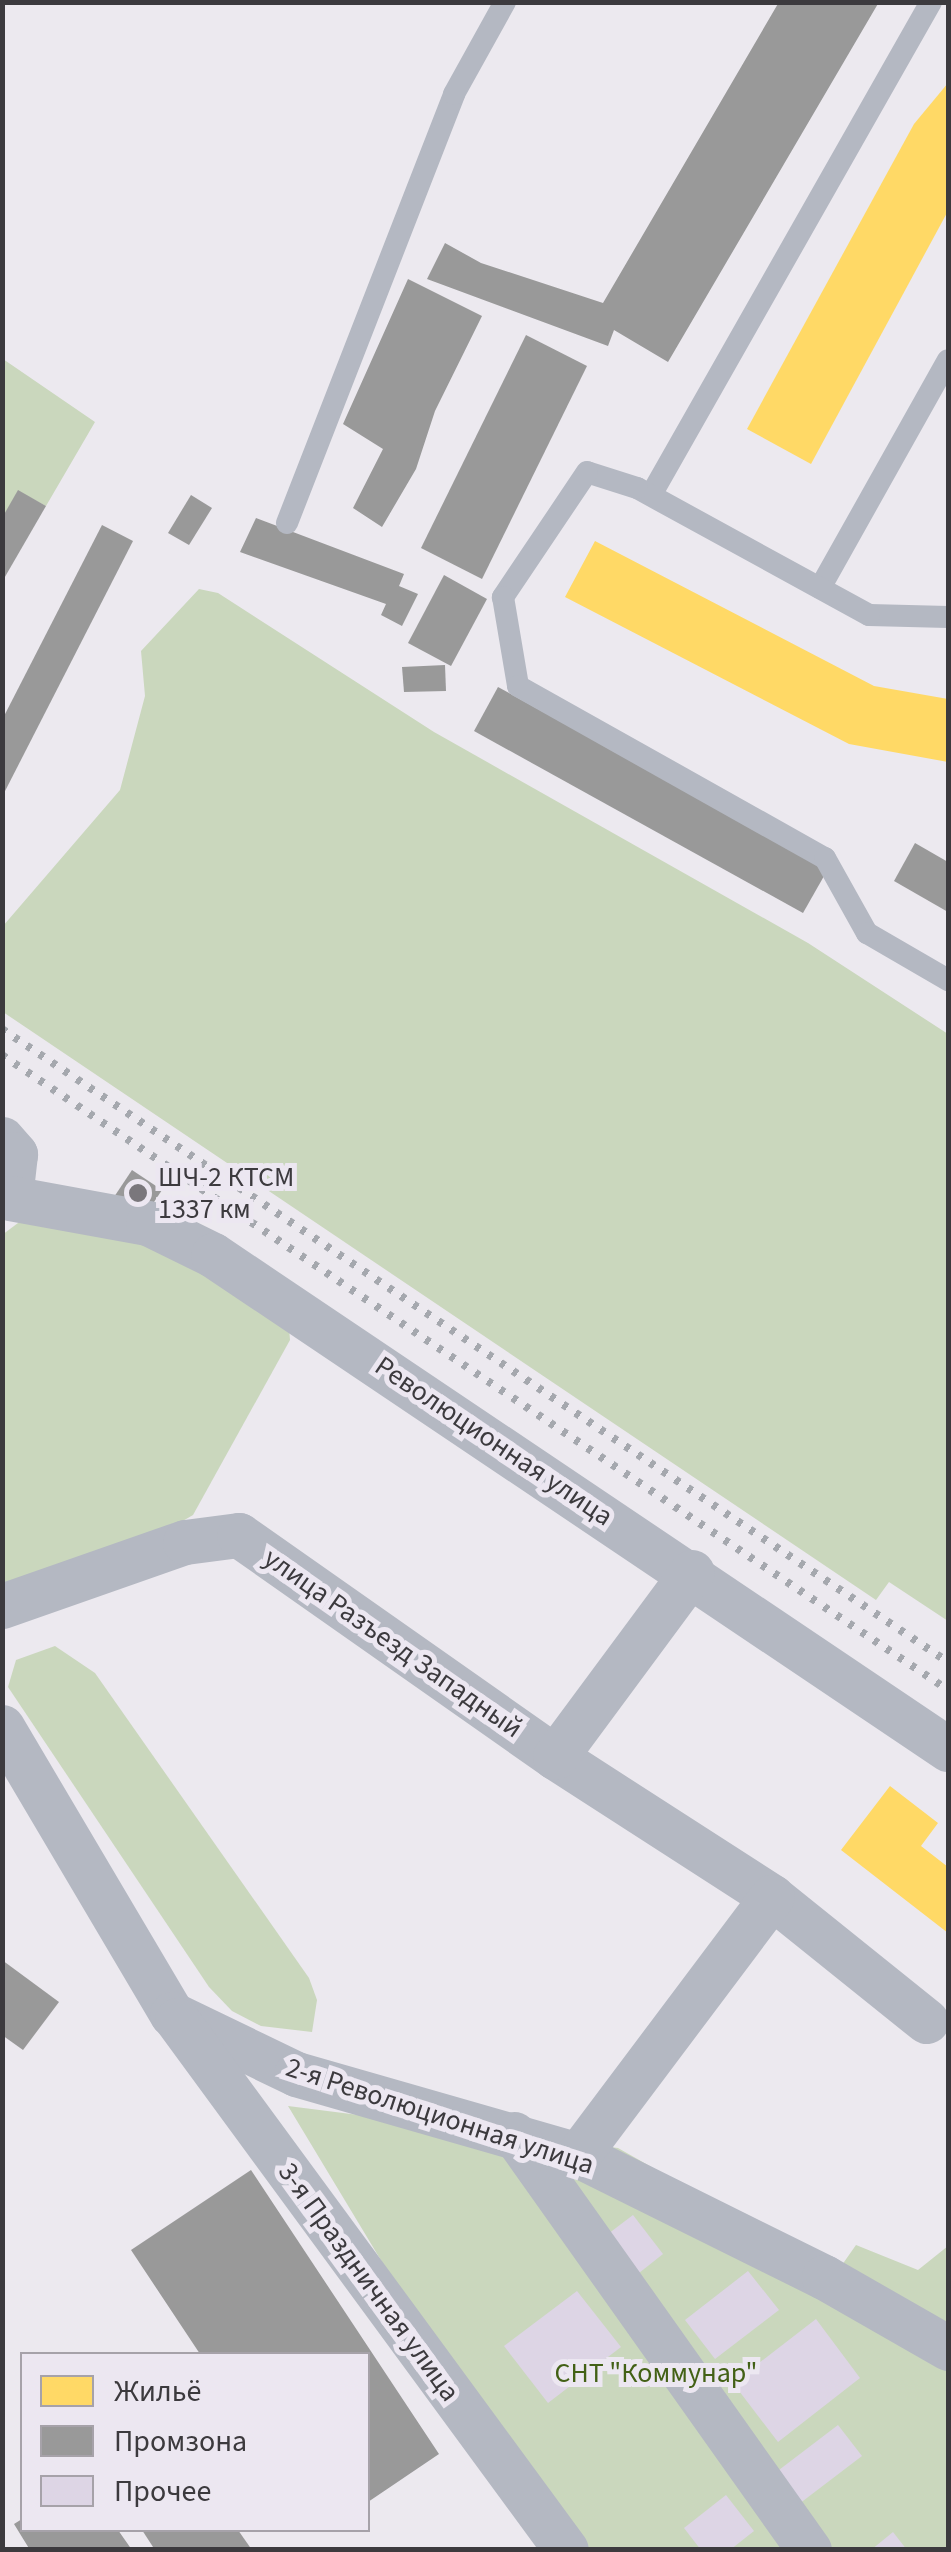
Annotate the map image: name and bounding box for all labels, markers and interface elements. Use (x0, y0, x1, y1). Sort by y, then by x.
place label: ШЧ-2 КТСМ 1337 км (158, 1160, 294, 1226)
marker: ШЧ-2 КТСМ 1337 км (127, 1182, 149, 1204)
street label: Революционная улица (369, 1349, 619, 1533)
street label: улица Разъезд Западный (257, 1541, 529, 1745)
street label: 2-я Революционная улица (282, 2050, 598, 2182)
street label: 3-я Праздничная улица (271, 2156, 467, 2408)
legend (20, 2352, 370, 2532)
park label: СНТ "Коммунар" (555, 2356, 757, 2390)
text: Жильё (114, 2370, 201, 2413)
text: Промзона (114, 2420, 247, 2463)
text: Прочее (114, 2470, 211, 2513)

